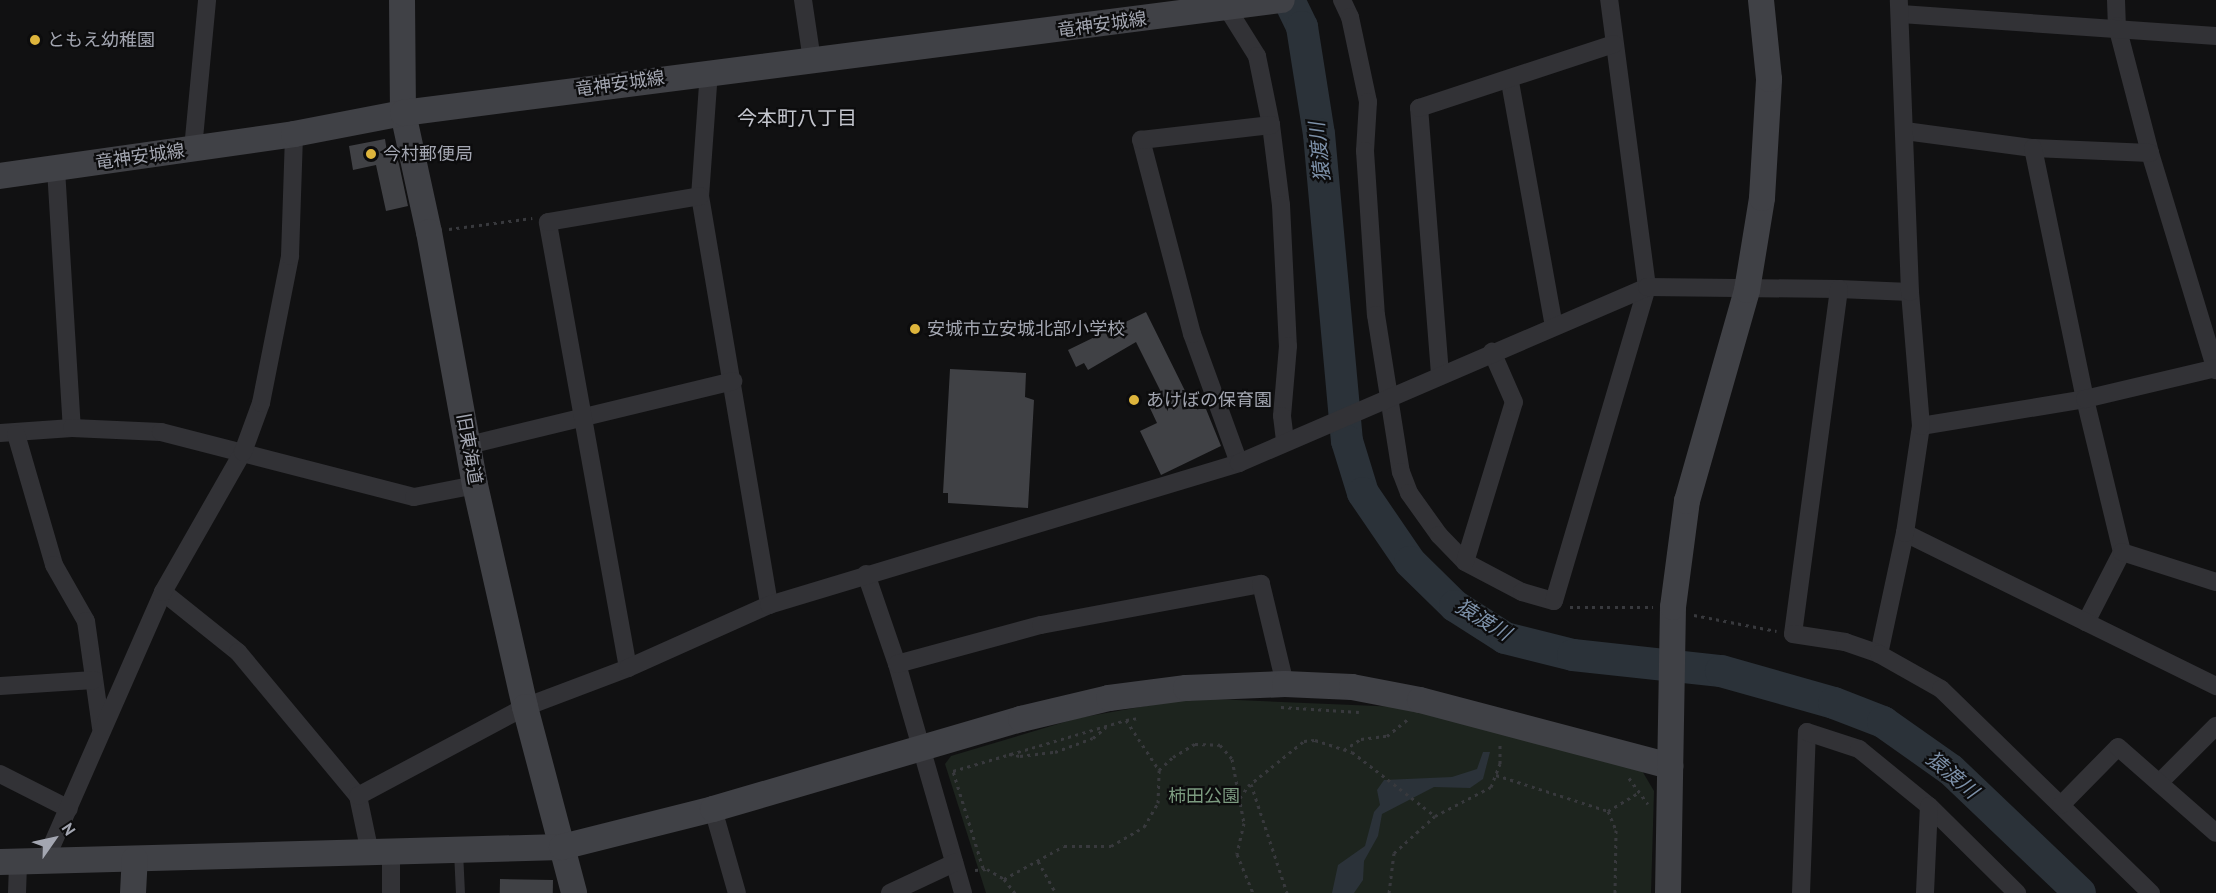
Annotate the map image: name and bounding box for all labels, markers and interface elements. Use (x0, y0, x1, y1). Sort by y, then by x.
street label: 竜神安城線 (1056, 8, 1148, 42)
place label: ともえ幼稚園 (47, 29, 155, 51)
marker: ともえ幼稚園 (28, 33, 42, 47)
street label: 竜神安城線 (574, 67, 666, 101)
district label: 今本町八丁目 (737, 106, 857, 130)
water label: 猿渡川 (1305, 121, 1335, 183)
street label: 竜神安城線 (94, 140, 186, 174)
place label: 今村郵便局 (383, 143, 473, 165)
marker: 今村郵便局 (364, 147, 378, 161)
place label: 安城市立安城北部小学校 (927, 318, 1125, 340)
marker: 安城市立安城北部小学校 (908, 322, 922, 336)
place label: あけぼの保育園 (1146, 389, 1272, 411)
marker: あけぼの保育園 (1127, 393, 1141, 407)
street label: 旧東海道 (452, 412, 486, 486)
water label: 猿渡川 (1451, 594, 1515, 646)
water label: 猿渡川 (1921, 747, 1983, 803)
park label: 柿田公園 (1168, 785, 1240, 807)
north arrow (24, 809, 84, 869)
text: N (58, 819, 80, 839)

